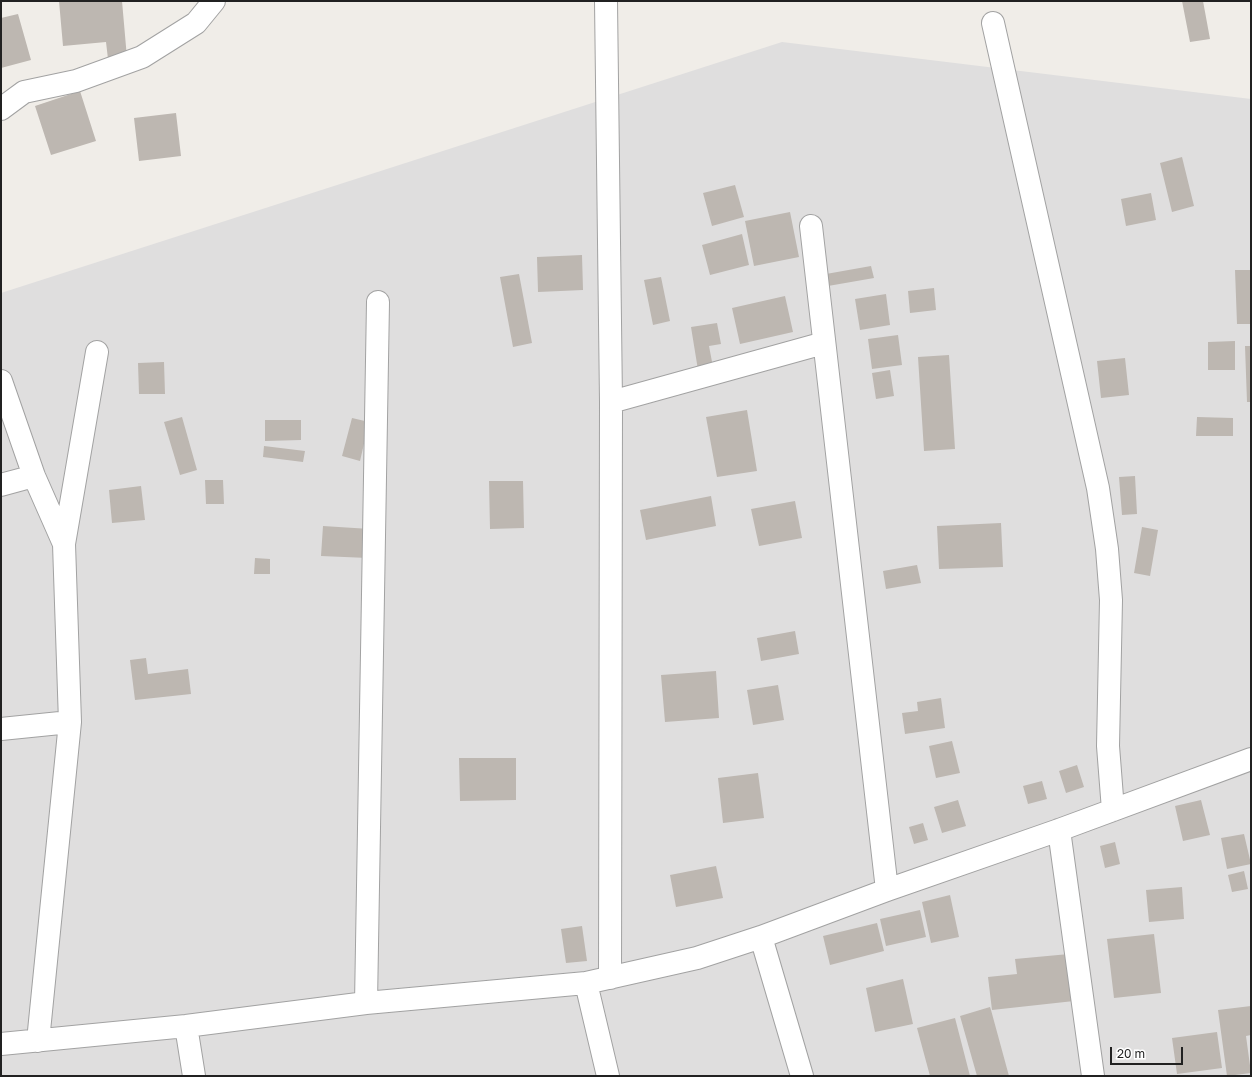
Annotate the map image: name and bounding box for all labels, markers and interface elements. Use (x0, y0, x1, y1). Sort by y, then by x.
scale bar (1112, 1039, 1185, 1065)
text: 20 m (1117, 1046, 1145, 1061)

